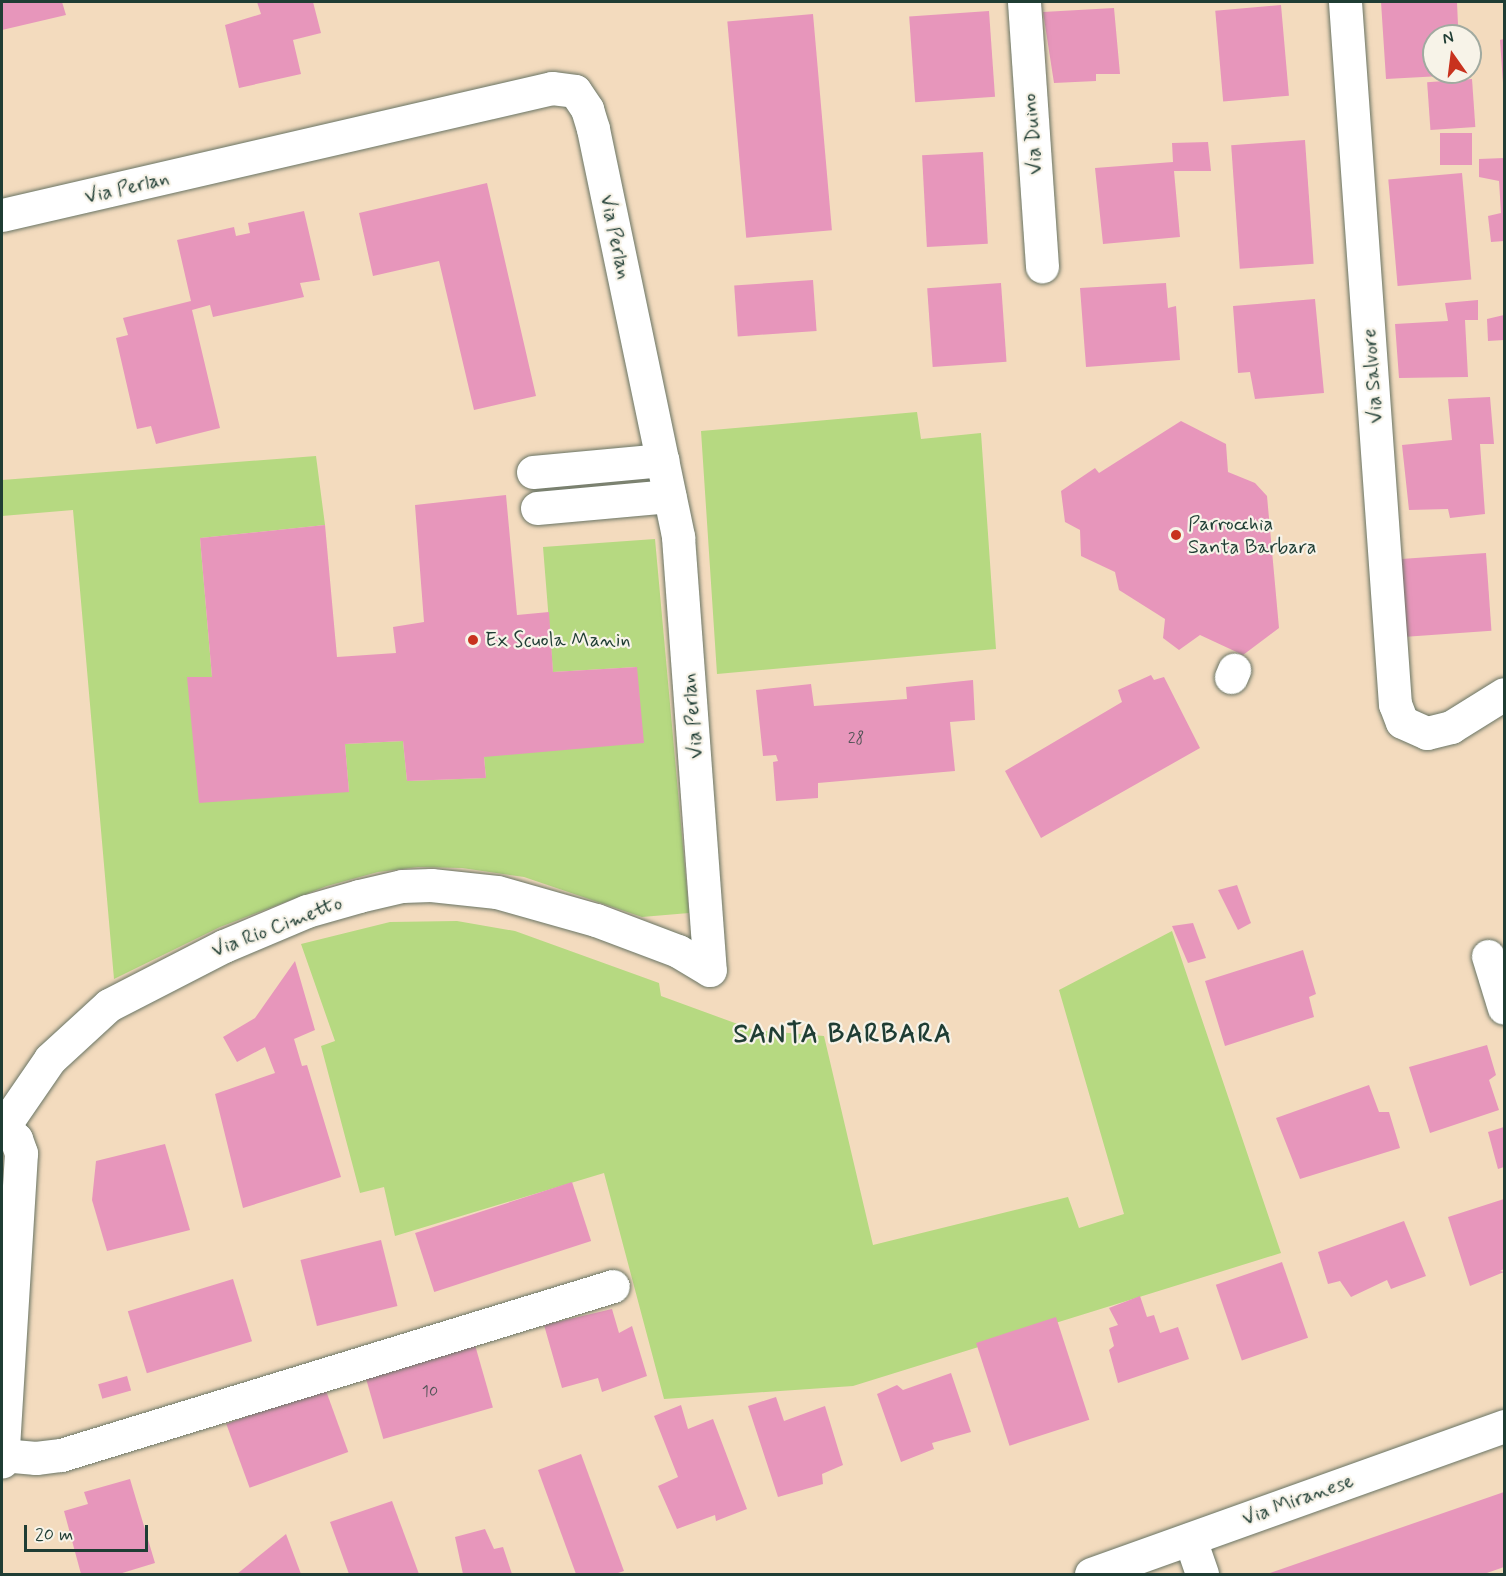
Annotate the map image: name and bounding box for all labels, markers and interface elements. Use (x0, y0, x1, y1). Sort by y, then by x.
north arrow (1422, 24, 1482, 84)
text: N (1440, 27, 1456, 49)
street label: Via Duino (1018, 94, 1048, 174)
street label: Via Perlan (83, 167, 171, 209)
street label: Via Perlan (594, 193, 636, 281)
street label: Via Salvore (1358, 329, 1388, 423)
place label: Parrocchia Santa Barbara (1188, 512, 1316, 559)
marker: Parrocchia Santa Barbara (1169, 528, 1183, 542)
place label: Ex Scuola Manin (485, 628, 632, 652)
marker: Ex Scuola Manin (466, 633, 480, 647)
street label: Via Perlan (677, 673, 709, 759)
house number: 28 (848, 729, 864, 749)
street label: Via Rio Cimetto (208, 891, 346, 963)
district label: SANTA BARBARA (733, 1020, 953, 1052)
house number: 10 (422, 1382, 438, 1402)
street label: Via Miranese (1239, 1469, 1357, 1531)
scale bar (27, 1513, 152, 1551)
text: 20 m (35, 1523, 73, 1547)

